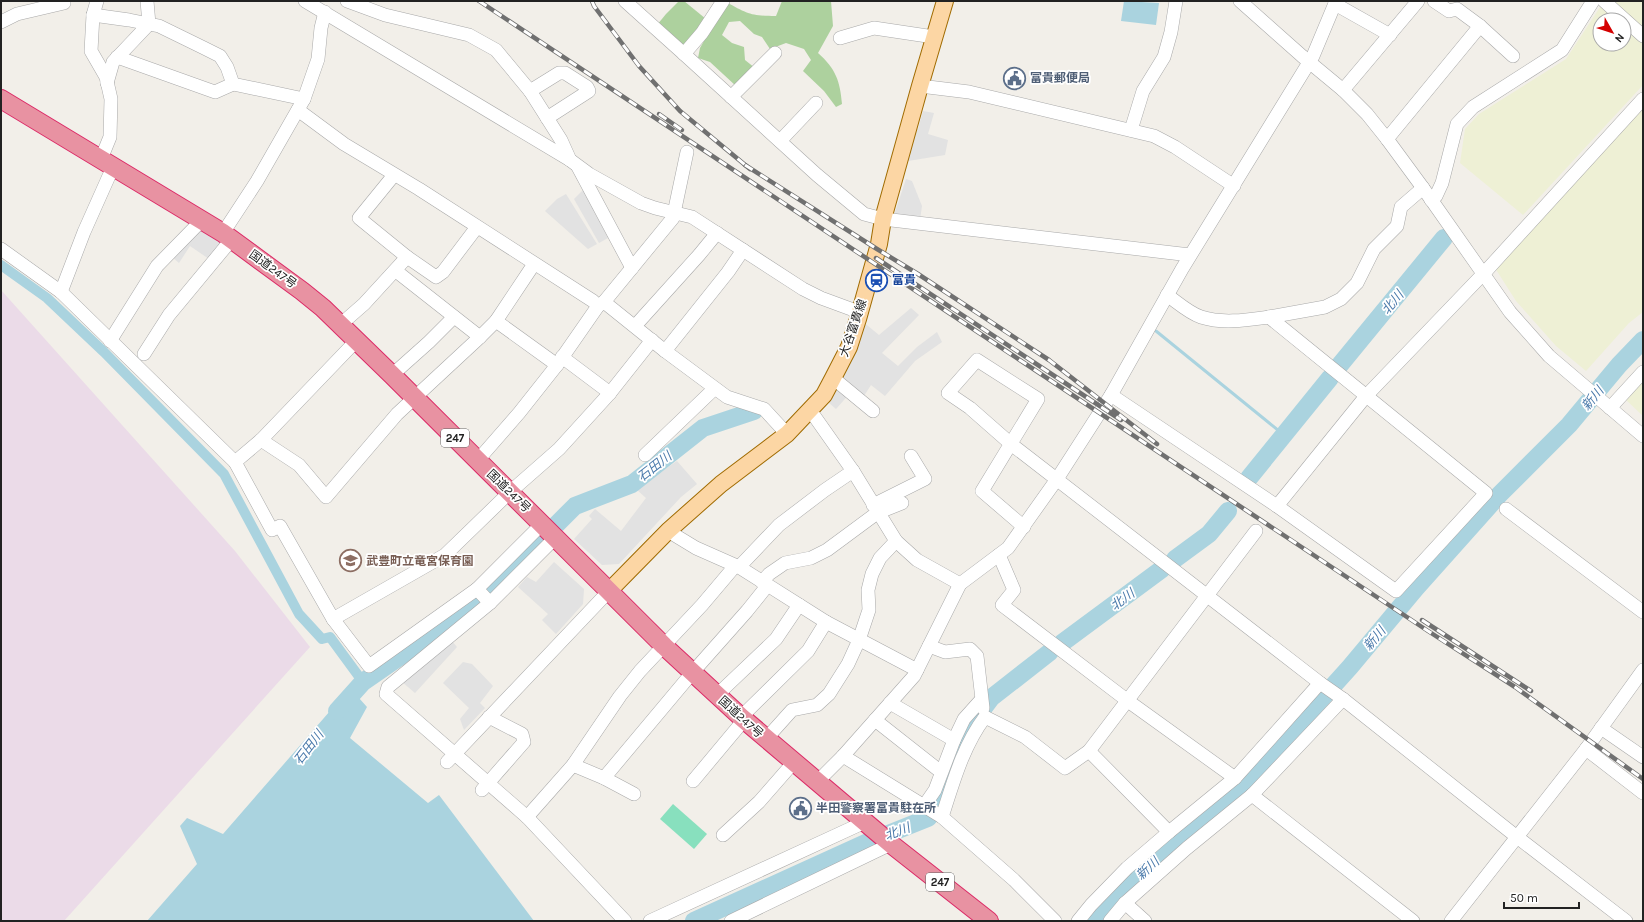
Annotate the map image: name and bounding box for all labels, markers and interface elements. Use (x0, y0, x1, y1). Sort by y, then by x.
north arrow (1592, 12, 1632, 52)
text: N (1612, 31, 1627, 45)
public building icon: 富貴郵便局 (1001, 65, 1027, 91)
place label: 富貴郵便局 (1030, 71, 1090, 85)
street label: 国道247号 (247, 247, 299, 291)
station icon: 富貴 (863, 267, 889, 293)
place label: 富貴 (892, 273, 916, 287)
water label: 北川 (1378, 286, 1408, 317)
street label: 大谷富貴線 (837, 297, 869, 359)
water label: 新川 (1578, 382, 1608, 413)
road number: 247 (441, 429, 469, 447)
water label: 石田川 (634, 447, 676, 484)
street label: 国道247号 (484, 467, 534, 515)
school or university icon: 武豊町立竜宮保育園 (337, 548, 363, 574)
place label: 武豊町立竜宮保育園 (366, 554, 474, 568)
water label: 北川 (1107, 585, 1139, 613)
water label: 新川 (1360, 622, 1390, 653)
street label: 国道247号 (716, 693, 766, 741)
water label: 石田川 (290, 726, 328, 767)
public building icon: 半田警察署冨貴駐在所 (788, 795, 814, 821)
place label: 半田警察署冨貴駐在所 (816, 801, 936, 815)
water label: 北川 (882, 819, 914, 843)
water label: 新川 (1133, 853, 1163, 883)
road number: 247 (926, 873, 954, 891)
scale bar (1504, 884, 1579, 910)
text: 50 m (1510, 891, 1538, 905)

